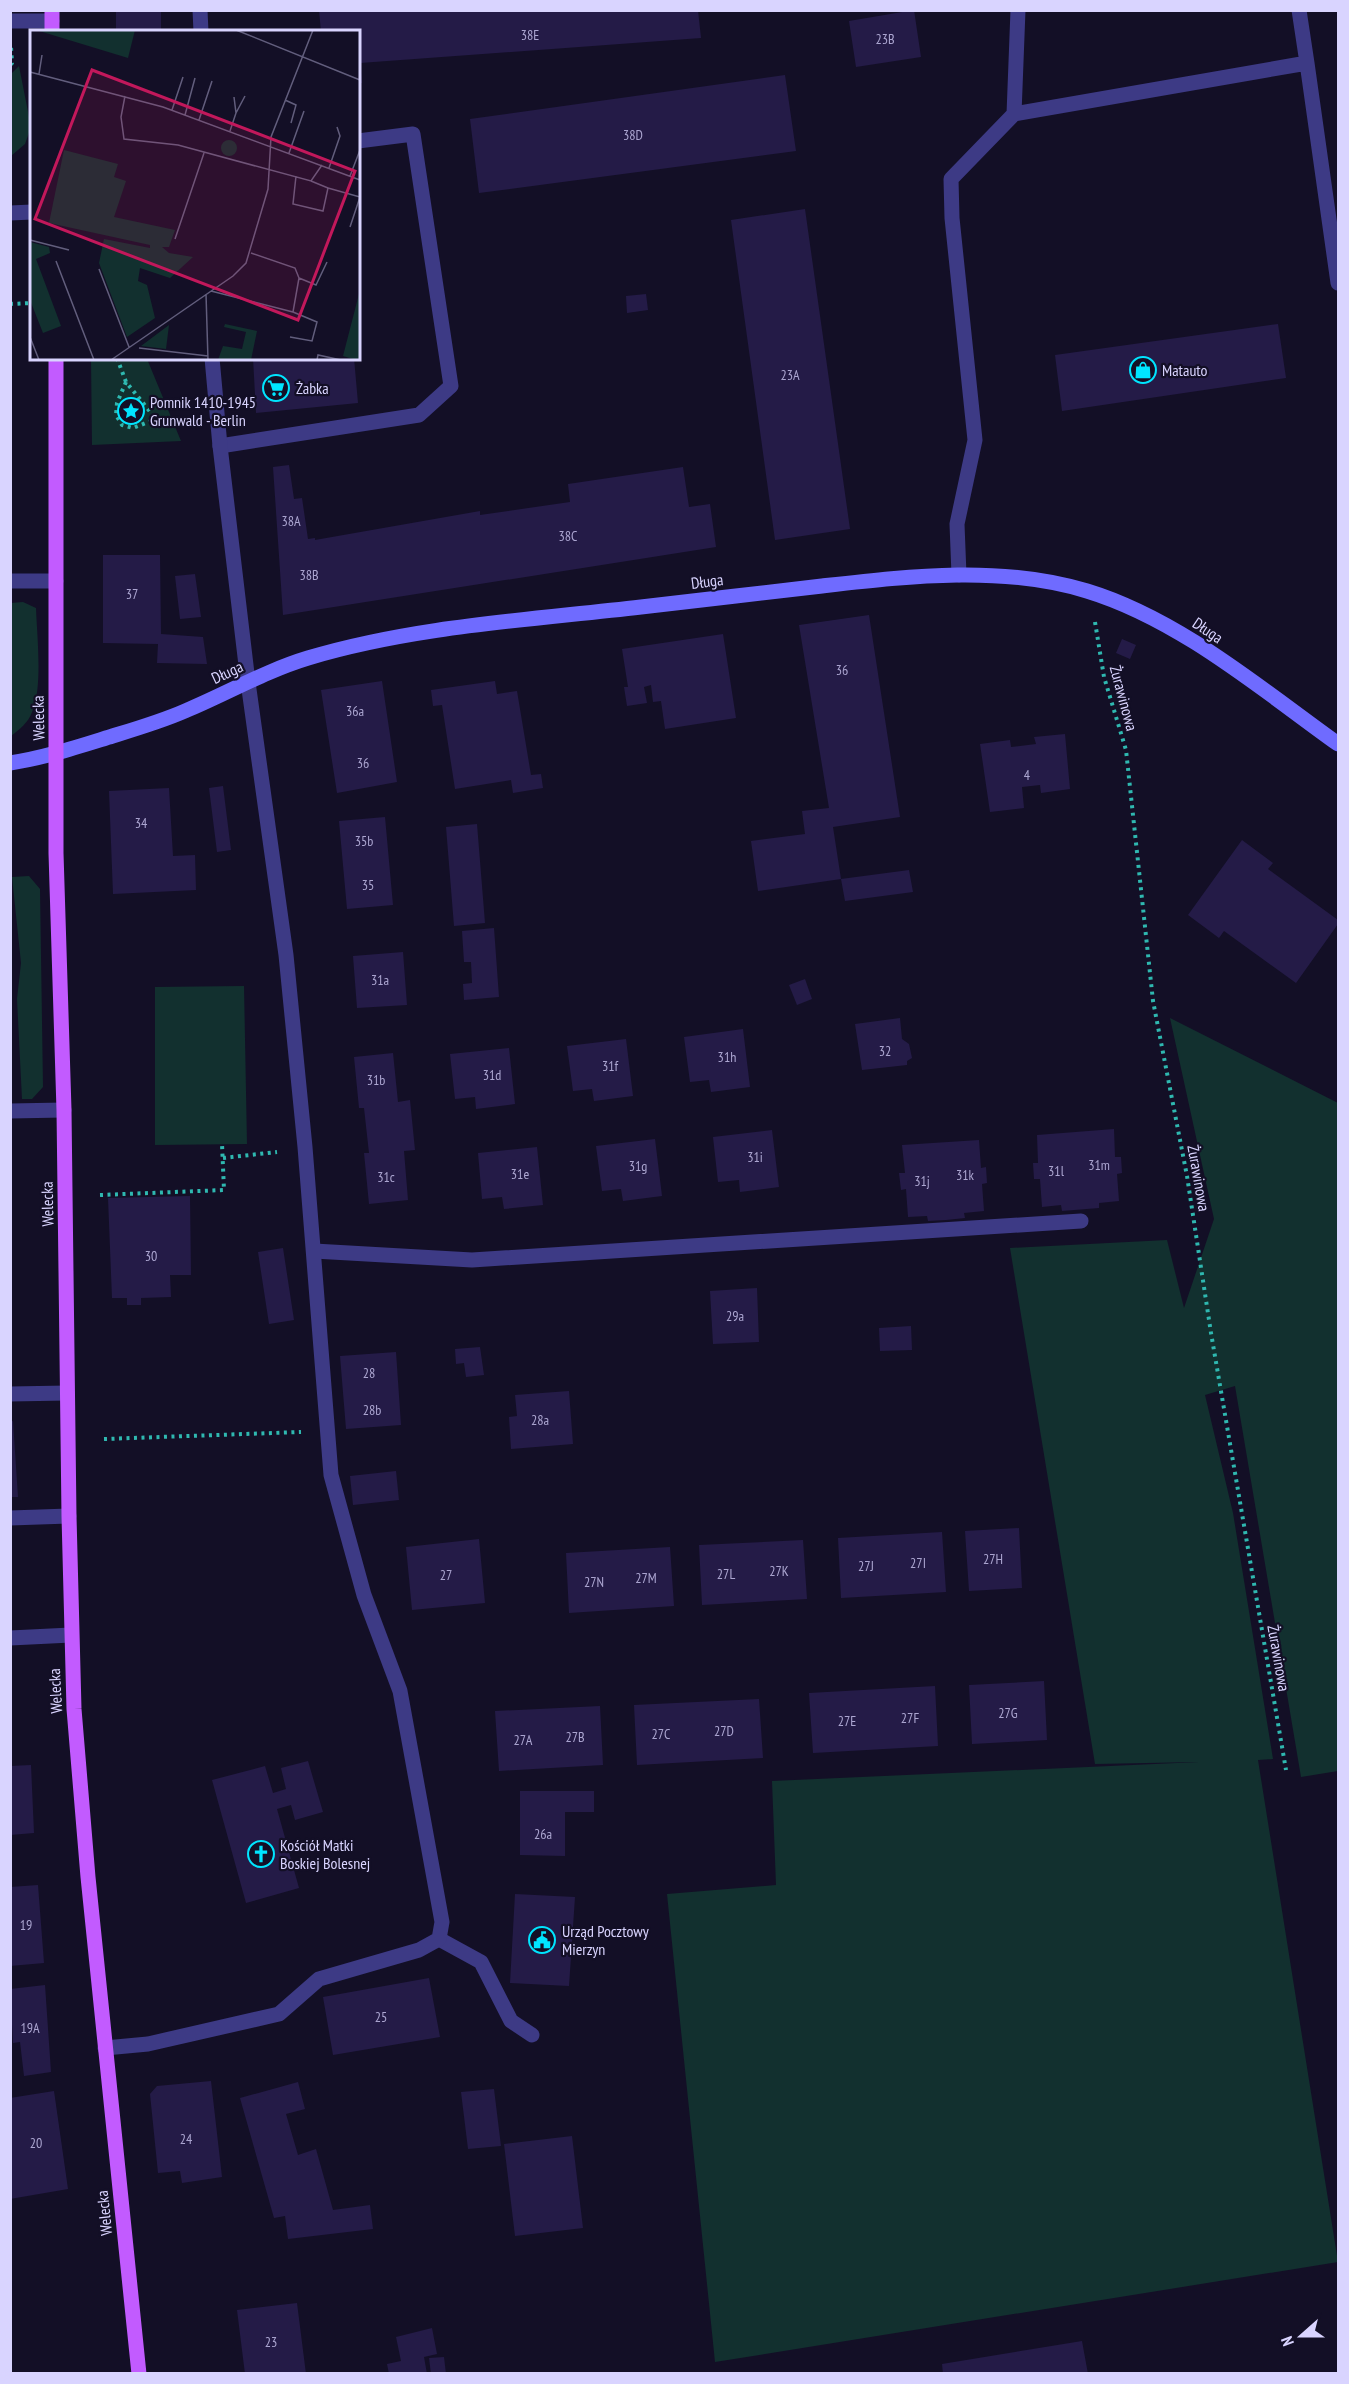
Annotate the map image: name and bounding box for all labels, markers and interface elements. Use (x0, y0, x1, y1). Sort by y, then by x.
house number: 38E (521, 26, 539, 44)
inset map (30, 30, 360, 360)
house number: 23B (875, 30, 895, 48)
house number: 38D (623, 126, 643, 144)
shop icon: Matauto (1128, 355, 1158, 385)
place label: Matauto (1162, 360, 1208, 380)
house number: 23A (780, 366, 800, 384)
supermarket icon: Żabka (261, 373, 291, 403)
place label: Żabka (296, 378, 329, 398)
place label: Pomnik 1410-1945 Grunwald - Berlin (150, 392, 256, 430)
place icon: Pomnik 1410-1945 Grunwald - Berlin (116, 396, 146, 426)
house number: 38A (281, 512, 301, 530)
house number: 38C (558, 527, 578, 545)
house number: 38B (299, 566, 319, 584)
street label: Długa (690, 569, 724, 593)
house number: 37 (126, 585, 138, 603)
street label: Długa (1189, 613, 1227, 647)
street label: Długa (208, 656, 246, 688)
house number: 36 (836, 661, 848, 679)
street label: Żurawinowa (1106, 663, 1142, 733)
street label: Welecka (28, 695, 48, 741)
house number: 36a (346, 702, 364, 720)
house number: 36 (357, 754, 369, 772)
house number: 4 (1024, 766, 1031, 784)
house number: 34 (135, 814, 148, 832)
house number: 35b (355, 832, 373, 850)
house number: 35 (362, 876, 374, 894)
house number: 31a (371, 971, 389, 989)
house number: 32 (879, 1042, 891, 1060)
house number: 31h (718, 1048, 736, 1066)
house number: 31f (602, 1057, 618, 1075)
house number: 31d (483, 1066, 501, 1084)
house number: 31b (367, 1071, 385, 1089)
street label: Żurawinowa (1183, 1143, 1215, 1213)
house number: 31i (747, 1148, 763, 1166)
house number: 31m (1088, 1156, 1110, 1174)
house number: 31g (629, 1157, 647, 1175)
house number: 31l (1048, 1162, 1065, 1180)
house number: 31e (511, 1165, 529, 1183)
house number: 31k (956, 1166, 975, 1184)
house number: 31c (377, 1168, 395, 1186)
house number: 31j (914, 1172, 930, 1190)
street label: Welecka (37, 1181, 57, 1227)
house number: 30 (145, 1247, 157, 1265)
house number: 29a (726, 1307, 744, 1325)
house number: 28 (363, 1364, 375, 1382)
house number: 28b (363, 1401, 381, 1419)
house number: 28a (531, 1411, 549, 1429)
house number: 27H (983, 1550, 1003, 1568)
house number: 27I (910, 1554, 926, 1572)
house number: 27J (858, 1557, 874, 1575)
house number: 27K (769, 1562, 789, 1580)
house number: 27L (717, 1565, 735, 1583)
house number: 27 (440, 1566, 452, 1584)
house number: 27M (635, 1569, 657, 1587)
house number: 27N (584, 1573, 604, 1591)
street label: Żurawinowa (1263, 1623, 1295, 1693)
street label: Welecka (44, 1668, 66, 1714)
house number: 27G (998, 1704, 1018, 1722)
house number: 27F (901, 1709, 919, 1727)
house number: 27E (838, 1712, 856, 1730)
house number: 27D (714, 1722, 734, 1740)
house number: 27C (652, 1725, 671, 1743)
house number: 27B (565, 1728, 585, 1746)
house number: 27A (514, 1731, 533, 1749)
house number: 26a (534, 1825, 552, 1843)
place label: Kościół Matki Boskiej Bolesnej (280, 1835, 370, 1873)
church icon: Kościół Matki Boskiej Bolesnej (246, 1839, 276, 1869)
house number: 19 (20, 1916, 32, 1934)
place label: Urząd Pocztowy Mierzyn (562, 1921, 649, 1959)
public building icon: Urząd Pocztowy Mierzyn (527, 1925, 557, 1955)
house number: 25 (375, 2008, 387, 2026)
house number: 19A (20, 2019, 40, 2037)
house number: 24 (180, 2130, 193, 2148)
house number: 20 (30, 2134, 42, 2152)
street label: Welecka (92, 2189, 116, 2237)
north arrow (1271, 2306, 1331, 2366)
house number: 23 (265, 2333, 277, 2351)
text: N (1276, 2334, 1298, 2349)

